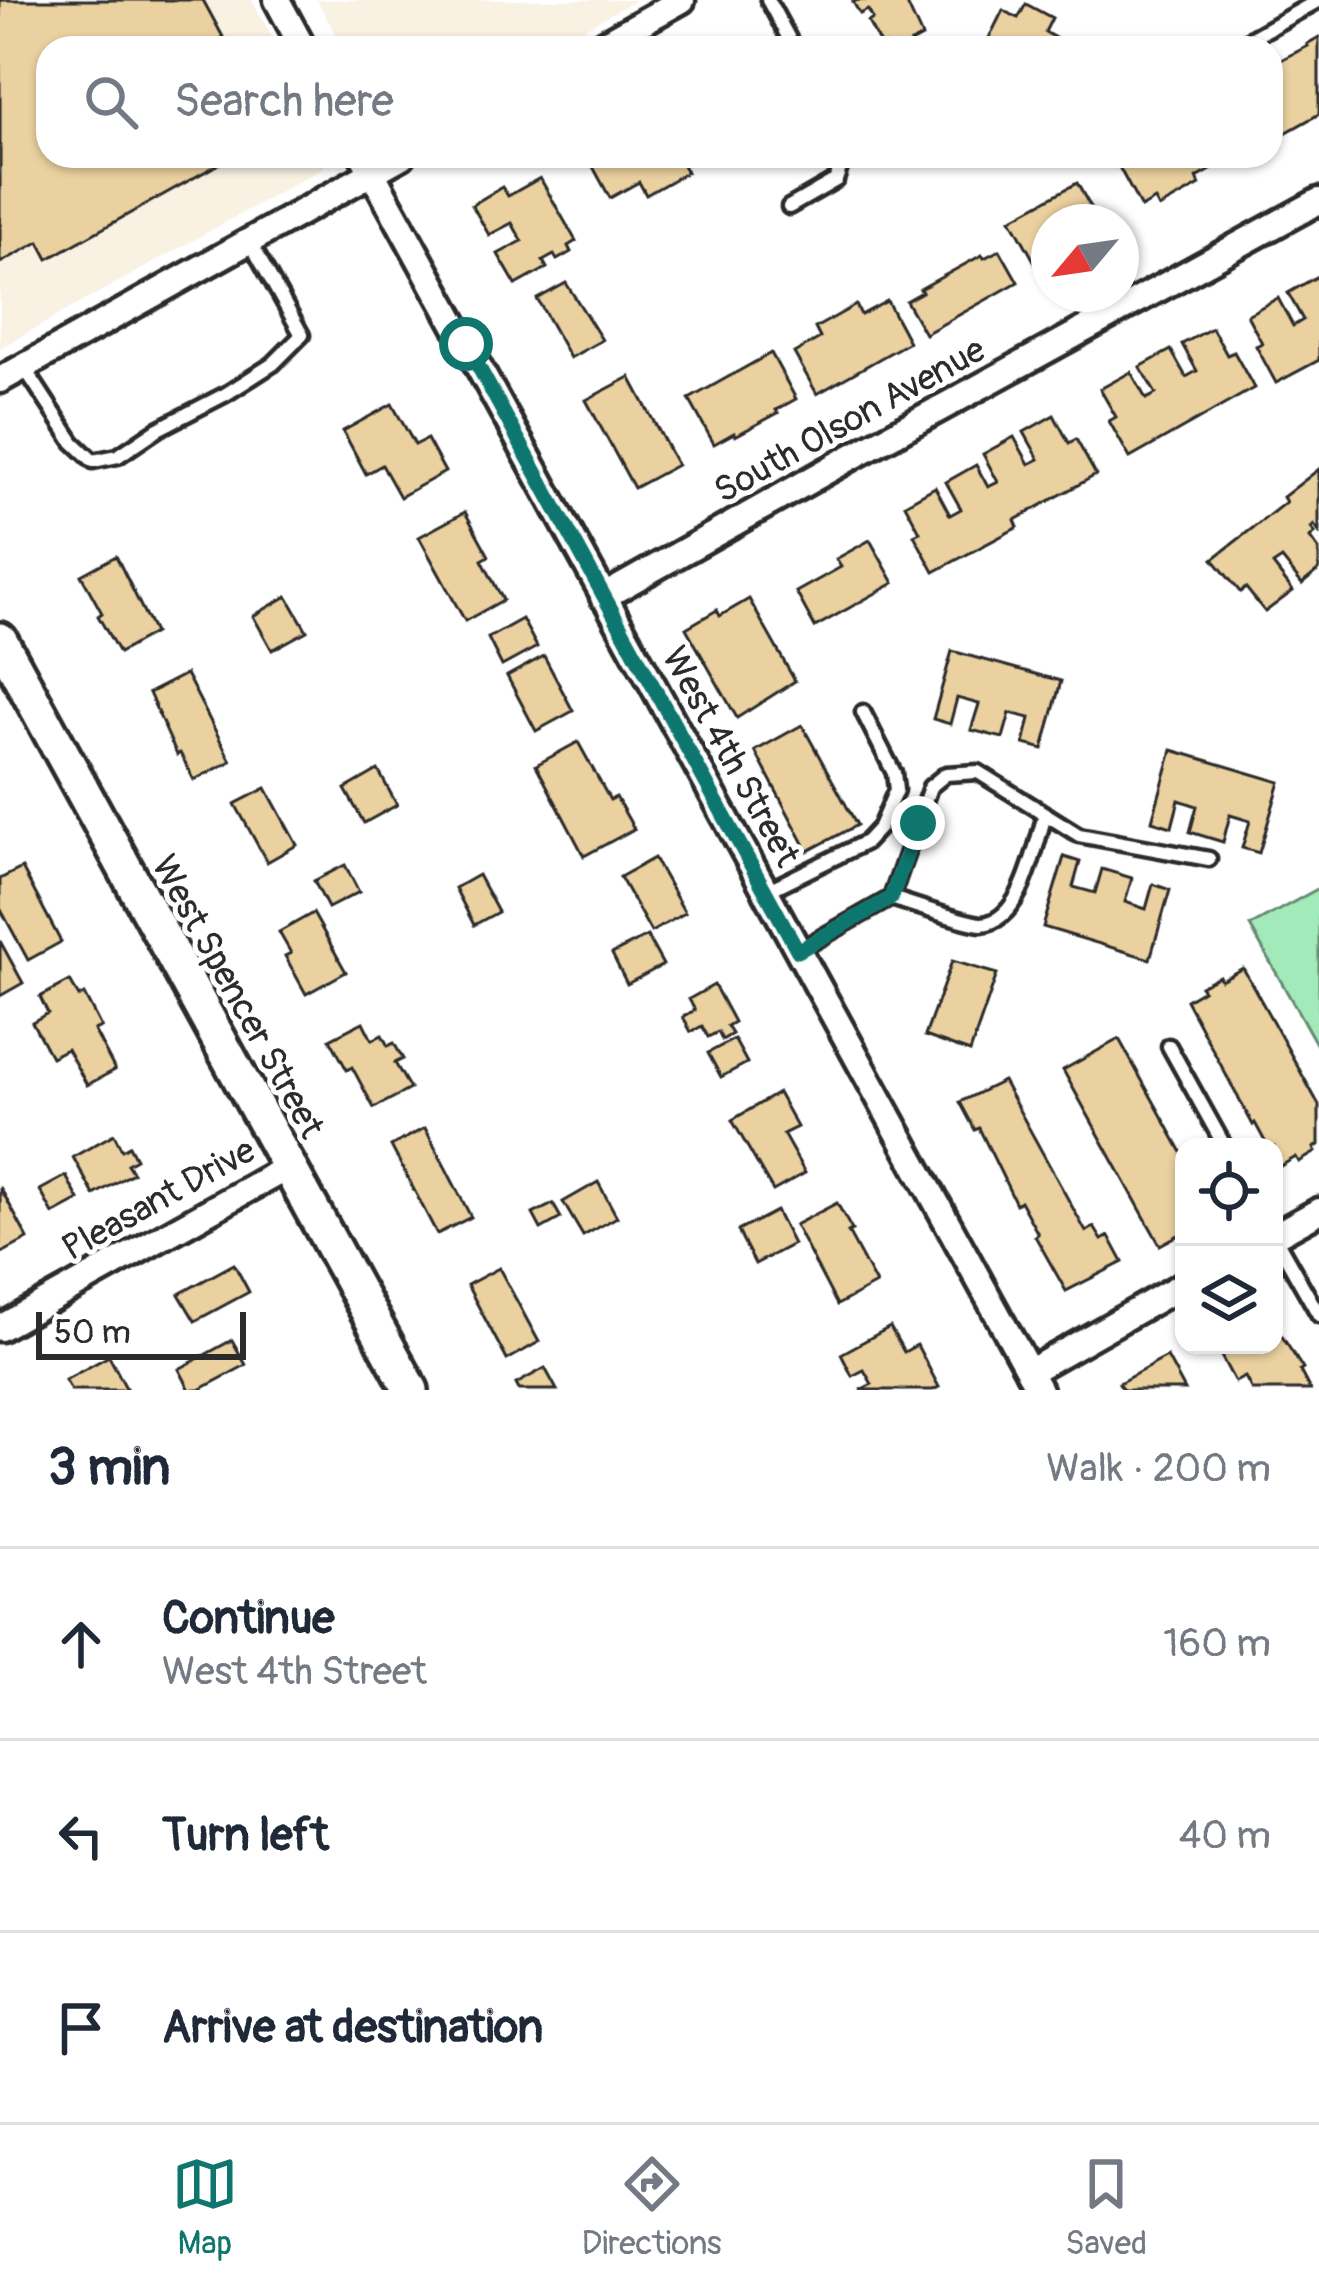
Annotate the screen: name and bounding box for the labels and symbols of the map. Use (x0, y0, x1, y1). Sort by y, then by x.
north arrow (1031, 204, 1139, 312)
route start (439, 317, 493, 371)
street label: South Olson Avenue (706, 327, 993, 513)
street label: West 4th Street (652, 639, 810, 875)
route end (891, 796, 945, 850)
street label: West Spencer Street (141, 847, 334, 1147)
street label: Pleasant Drive (54, 1128, 263, 1271)
scale bar (36, 1306, 246, 1359)

